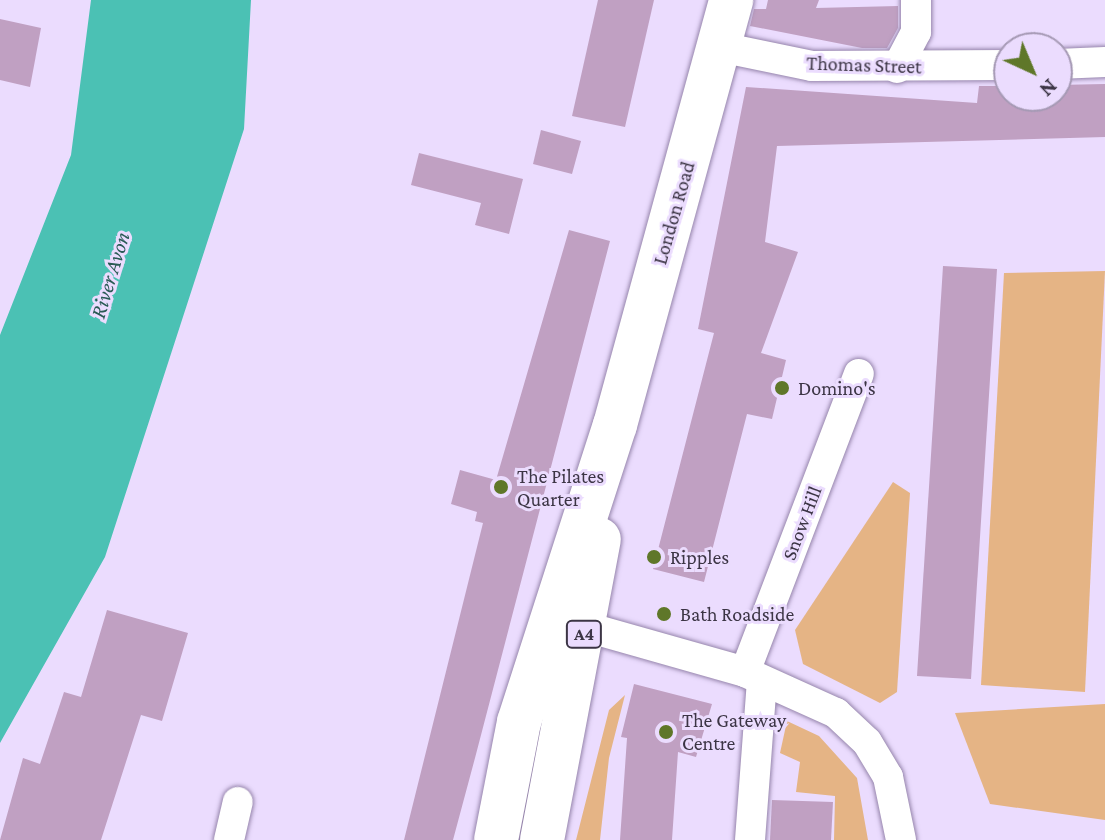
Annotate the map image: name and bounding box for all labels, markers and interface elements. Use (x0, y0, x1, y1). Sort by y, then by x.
north arrow (993, 32, 1073, 112)
street label: Thomas Street (806, 51, 922, 79)
text: N (1035, 74, 1063, 102)
street label: London Road (648, 159, 700, 267)
water label: River Avon (84, 229, 136, 321)
place label: Domino's (798, 376, 876, 400)
marker: Domino's (773, 379, 791, 397)
place label: The Pilates Quarter (517, 464, 604, 511)
marker: The Pilates Quarter (492, 478, 510, 496)
street label: Snow Hill (777, 483, 827, 563)
place label: Ripples (670, 545, 729, 569)
marker: Ripples (645, 548, 663, 566)
place label: Bath Roadside (680, 602, 794, 626)
marker: Bath Roadside (655, 605, 673, 623)
road number: A4 (564, 620, 604, 648)
place label: The Gateway Centre (682, 708, 786, 755)
marker: The Gateway Centre (657, 723, 675, 741)

